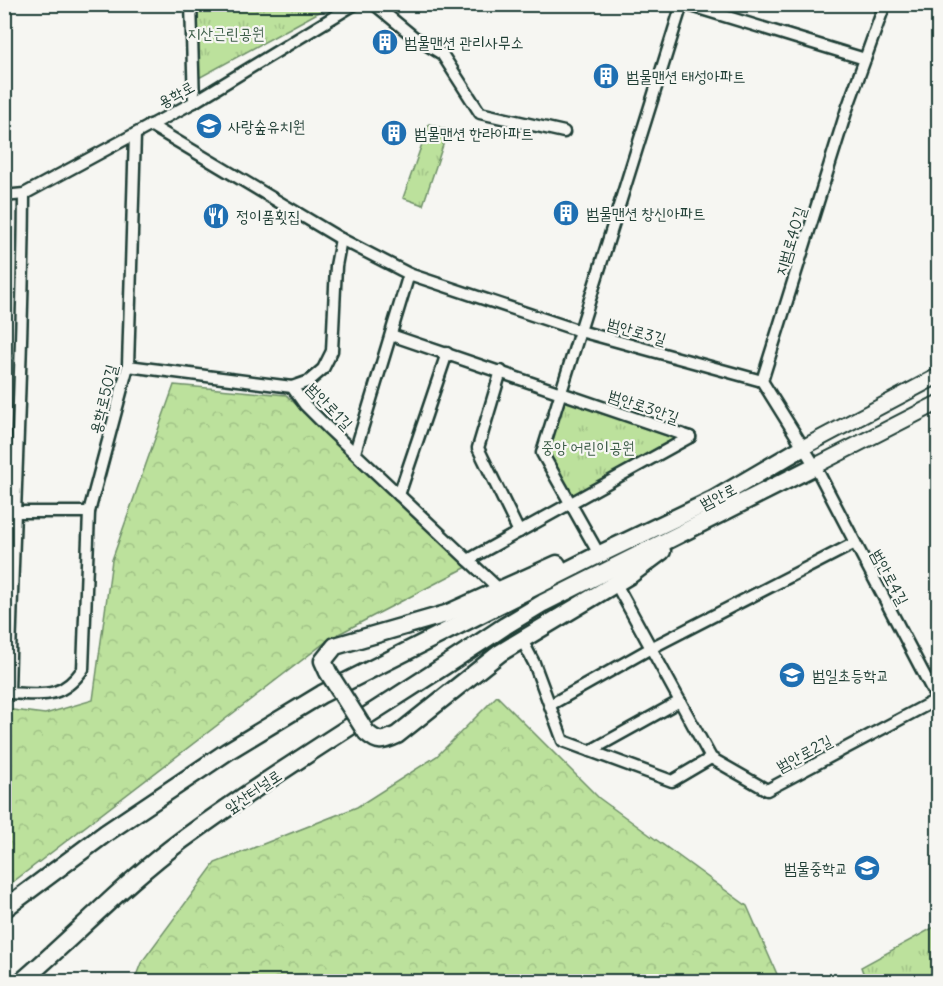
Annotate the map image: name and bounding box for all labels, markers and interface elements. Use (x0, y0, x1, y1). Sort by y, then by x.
park label: 지산근린공원 (187, 23, 265, 43)
building icon: 범물맨션 관리사무소 (370, 27, 400, 57)
place label: 범물맨션 관리사무소 (404, 32, 524, 52)
building icon: 범물맨션 태성아파트 (591, 61, 621, 91)
place label: 범물맨션 태성아파트 (626, 66, 746, 86)
street label: 용학로 (154, 76, 198, 112)
school or university icon: 사랑숲유치원 (194, 111, 224, 141)
place label: 사랑숲유치원 (228, 116, 305, 136)
building icon: 범물맨션 한라아파트 (379, 118, 409, 148)
place label: 범물맨션 한라아파트 (414, 123, 534, 143)
building icon: 범물맨션 창신아파트 (551, 198, 581, 228)
restaurant icon: 정이품횟집 (201, 201, 231, 231)
place label: 범물맨션 창신아파트 (586, 203, 706, 223)
street label: 지범로40길 (770, 204, 810, 278)
place label: 정이품횟집 (236, 206, 300, 226)
street label: 범안로3길 (605, 313, 669, 349)
street label: 용학로50길 (85, 362, 121, 436)
street label: 범안로1길 (303, 378, 357, 434)
street label: 범안로3안길 (606, 385, 682, 427)
park label: 중앙 어린이공원 (541, 437, 635, 457)
street label: 범안로 (696, 478, 740, 514)
street label: 범안로4길 (867, 545, 913, 609)
school or university icon: 범일초등학교 (777, 660, 807, 690)
place label: 범일초등학교 (812, 665, 889, 685)
street label: 범안로2길 (773, 730, 835, 776)
street label: 앞산터널로 (221, 765, 285, 817)
school or university icon: 범물중학교 (852, 853, 882, 883)
place label: 범물중학교 (784, 858, 848, 878)

